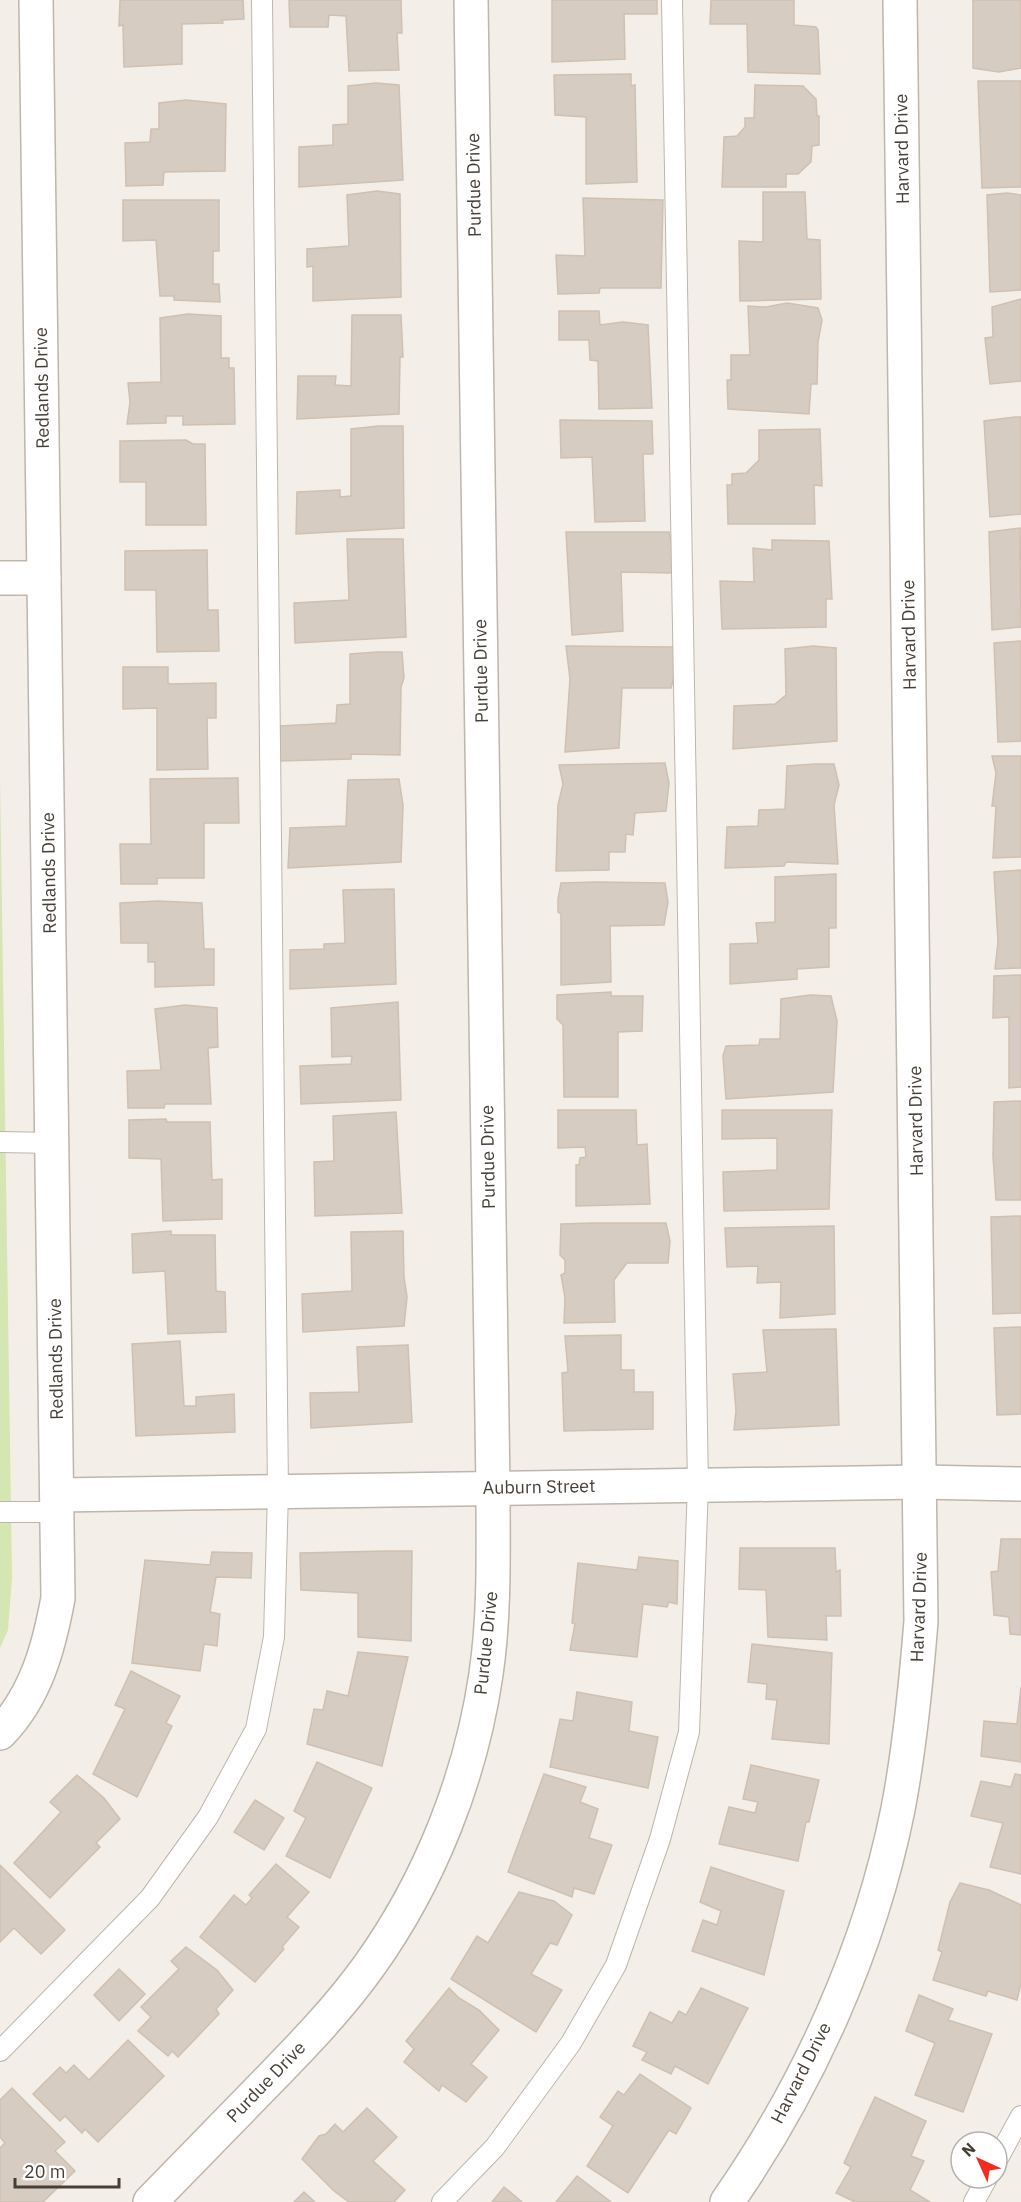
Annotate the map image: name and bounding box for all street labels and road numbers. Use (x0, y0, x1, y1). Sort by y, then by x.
street label: Harvard Drive (889, 94, 914, 204)
street label: Purdue Drive (461, 133, 486, 237)
street label: Redlands Drive (29, 327, 54, 449)
street label: Harvard Drive (896, 580, 921, 690)
street label: Purdue Drive (468, 619, 493, 723)
street label: Redlands Drive (36, 812, 61, 934)
street label: Harvard Drive (903, 1066, 928, 1176)
street label: Purdue Drive (475, 1105, 500, 1209)
street label: Redlands Drive (43, 1298, 68, 1420)
street label: Auburn Street (482, 1474, 596, 1499)
street label: Harvard Drive (905, 1551, 932, 1663)
street label: Purdue Drive (469, 1590, 502, 1696)
street label: Harvard Drive (765, 2018, 836, 2127)
street label: Purdue Drive (221, 2036, 310, 2127)

